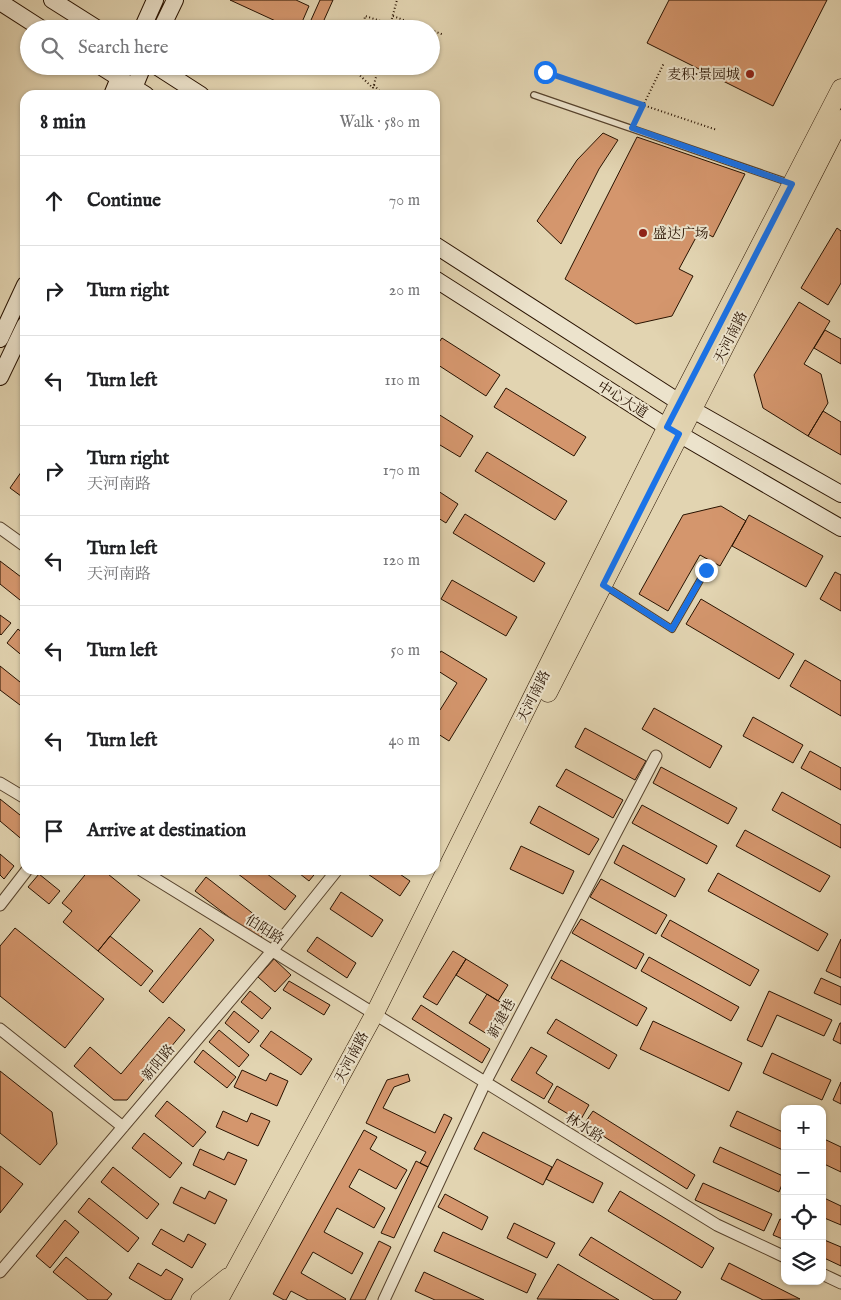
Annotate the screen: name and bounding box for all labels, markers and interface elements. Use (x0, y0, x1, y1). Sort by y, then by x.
search box (20, 20, 440, 75)
icon: search (38, 34, 66, 62)
text: Search here (78, 36, 169, 60)
route start (534, 61, 557, 84)
place label: 麦积·景园城 (667, 66, 740, 84)
marker: 麦积·景园城 (744, 68, 756, 80)
text: 8 min (40, 109, 86, 136)
text: Walk · 580 m (340, 113, 420, 133)
icon: ahead (40, 187, 68, 215)
text: Continue (87, 189, 161, 213)
text: 70 m (389, 191, 420, 211)
place label: 盛达广场 (653, 225, 709, 243)
marker: 盛达广场 (637, 227, 649, 239)
icon: right (40, 277, 68, 305)
text: Turn right (87, 279, 169, 303)
text: 20 m (389, 281, 420, 301)
street label: 天河南路 (710, 308, 752, 366)
icon: left (40, 367, 68, 395)
text: Turn left (87, 369, 158, 393)
text: 110 m (384, 371, 420, 391)
street label: 中心大道 (594, 377, 651, 422)
text: Turn right (87, 447, 169, 471)
icon: right (40, 457, 68, 485)
text: 170 m (383, 461, 420, 481)
text: 天河南路 (87, 475, 151, 495)
text: Turn left (87, 537, 158, 561)
icon: left (40, 547, 68, 575)
text: 120 m (383, 551, 420, 571)
route end (695, 559, 718, 582)
text: 天河南路 (87, 565, 151, 585)
icon: left (40, 637, 68, 665)
text: Turn left (87, 639, 158, 663)
text: 50 m (391, 641, 420, 661)
street label: 天河南路 (513, 667, 555, 725)
icon: left (40, 727, 68, 755)
text: Turn left (87, 729, 158, 753)
text: 40 m (388, 731, 420, 751)
icon: arrive (40, 817, 68, 845)
text: Arrive at destination (87, 819, 246, 843)
street label: 伯阳路 (242, 911, 287, 949)
street label: 新建巷 (484, 996, 520, 1041)
street label: 天河南路 (331, 1029, 373, 1086)
street label: 新阳路 (138, 1041, 179, 1085)
map controls (781, 1105, 826, 1285)
button: + (781, 1105, 826, 1150)
street label: 林水路 (562, 1109, 607, 1147)
button: − (781, 1150, 826, 1195)
button: locate (781, 1195, 826, 1240)
button: layers (781, 1240, 826, 1285)

